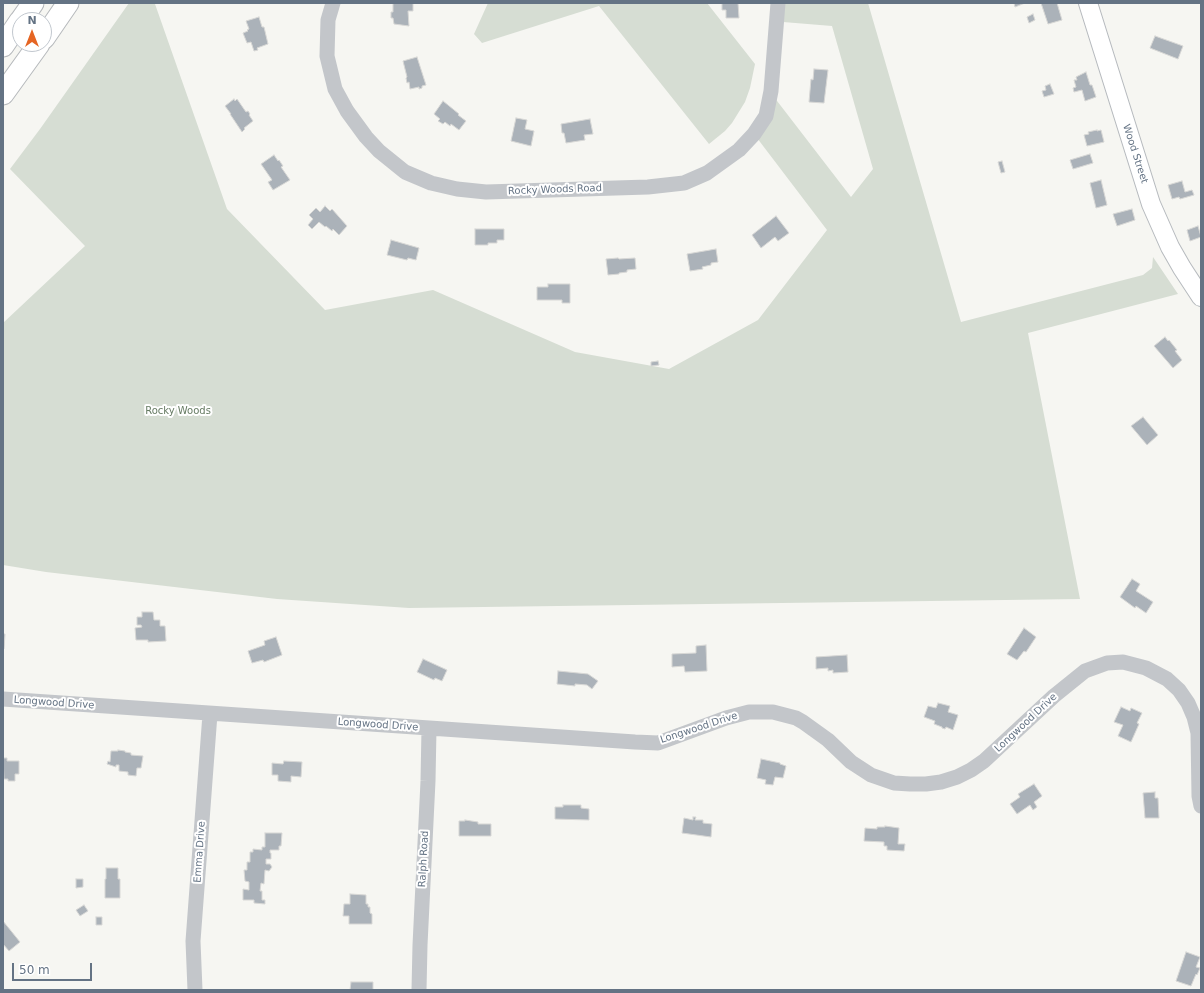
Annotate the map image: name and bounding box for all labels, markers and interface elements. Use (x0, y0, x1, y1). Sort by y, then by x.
north arrow (12, 12, 52, 52)
text: N (27, 14, 37, 27)
street label: Wood Street (1120, 123, 1150, 185)
street label: Rocky Woods Road (508, 182, 602, 198)
park label: Rocky Woods (145, 405, 211, 417)
street label: Longwood Drive (992, 691, 1060, 755)
street label: Longwood Drive (13, 694, 95, 712)
street label: Longwood Drive (659, 710, 739, 746)
street label: Longwood Drive (337, 716, 419, 734)
street label: Emma Drive (192, 821, 208, 883)
street label: Ralph Road (417, 830, 431, 888)
scale bar (14, 955, 94, 981)
text: 50 m (19, 963, 50, 977)

